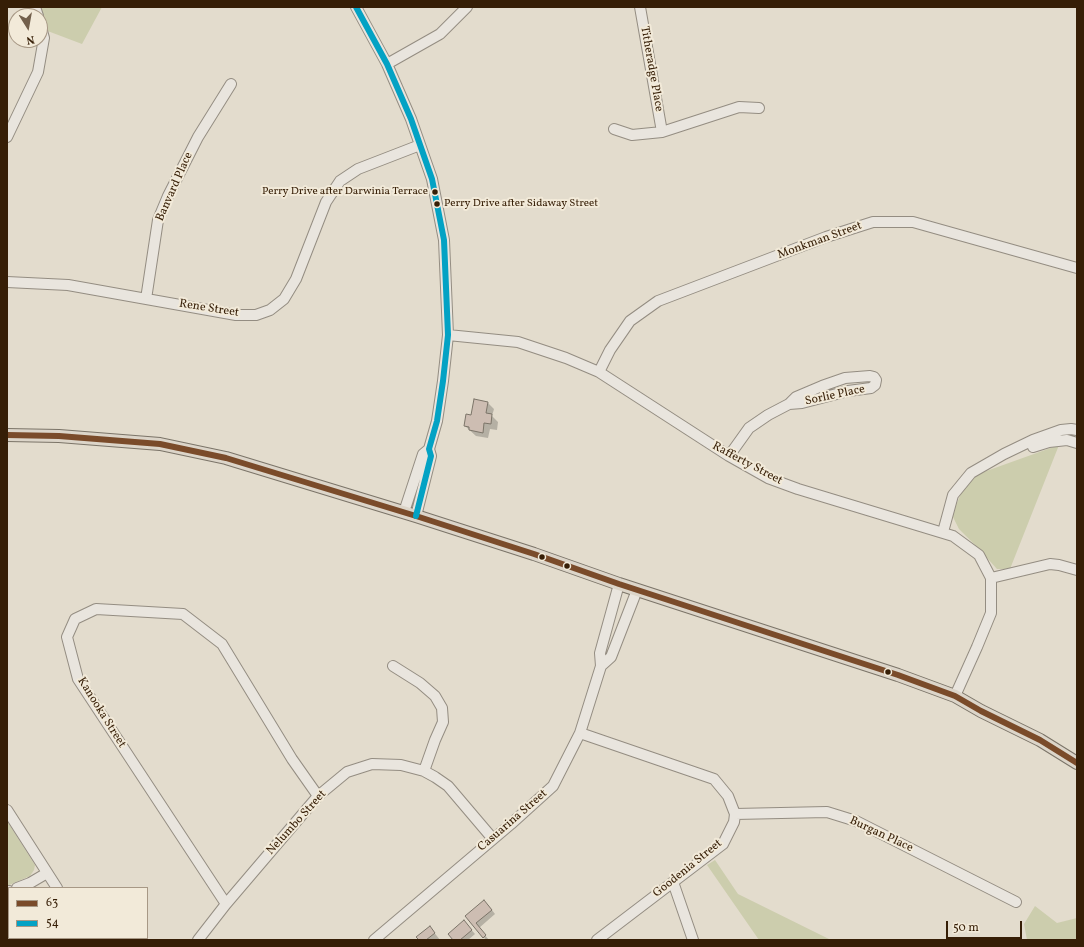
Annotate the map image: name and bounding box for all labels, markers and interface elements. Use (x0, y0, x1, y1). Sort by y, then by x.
north arrow (8, 8, 48, 48)
street label: Titheradge Place (636, 25, 666, 113)
text: N (25, 31, 36, 47)
street label: Banvard Place (153, 150, 197, 224)
place label: Perry Drive after Darwinia Terrace (262, 185, 428, 199)
marker: Perry Drive after Darwinia Terrace (430, 187, 440, 197)
place label: Perry Drive after Sidaway Street (444, 197, 598, 211)
marker: Perry Drive after Sidaway Street (432, 199, 442, 209)
street label: Monkman Street (776, 219, 864, 263)
street label: Rene Street (178, 297, 240, 321)
street label: Sorlie Place (804, 383, 866, 409)
street label: Rafferty Street (709, 439, 785, 489)
unlabelled marker (537, 552, 547, 562)
unlabelled marker (562, 561, 572, 571)
unlabelled marker (883, 667, 893, 677)
street label: Kanooka Street (74, 675, 128, 751)
street label: Casuarina Street (475, 787, 551, 855)
street label: Nelumbo Street (264, 788, 330, 858)
street label: Burgan Place (847, 814, 915, 856)
street label: Goodenia Street (651, 837, 725, 901)
legend (8, 887, 148, 939)
text: 63 (46, 895, 58, 911)
scale bar (948, 913, 1024, 939)
text: 54 (46, 915, 59, 931)
text: 50 m (953, 920, 979, 936)

